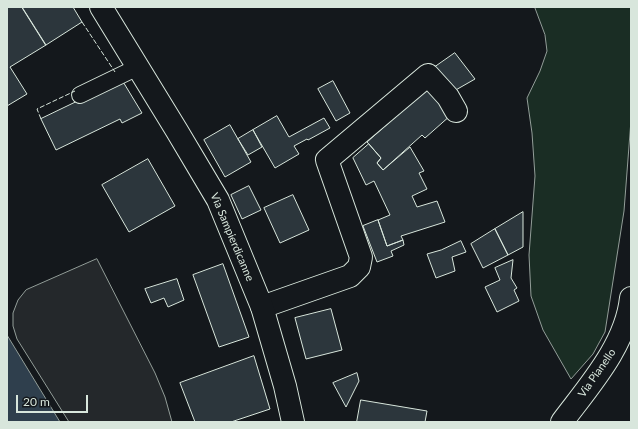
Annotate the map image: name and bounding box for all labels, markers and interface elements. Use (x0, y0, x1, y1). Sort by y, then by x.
street label: Via Sampierdicanne (207, 191, 257, 283)
street label: Via Pianello (575, 346, 619, 400)
scale bar (18, 387, 90, 413)
text: 20 m (23, 394, 50, 409)

